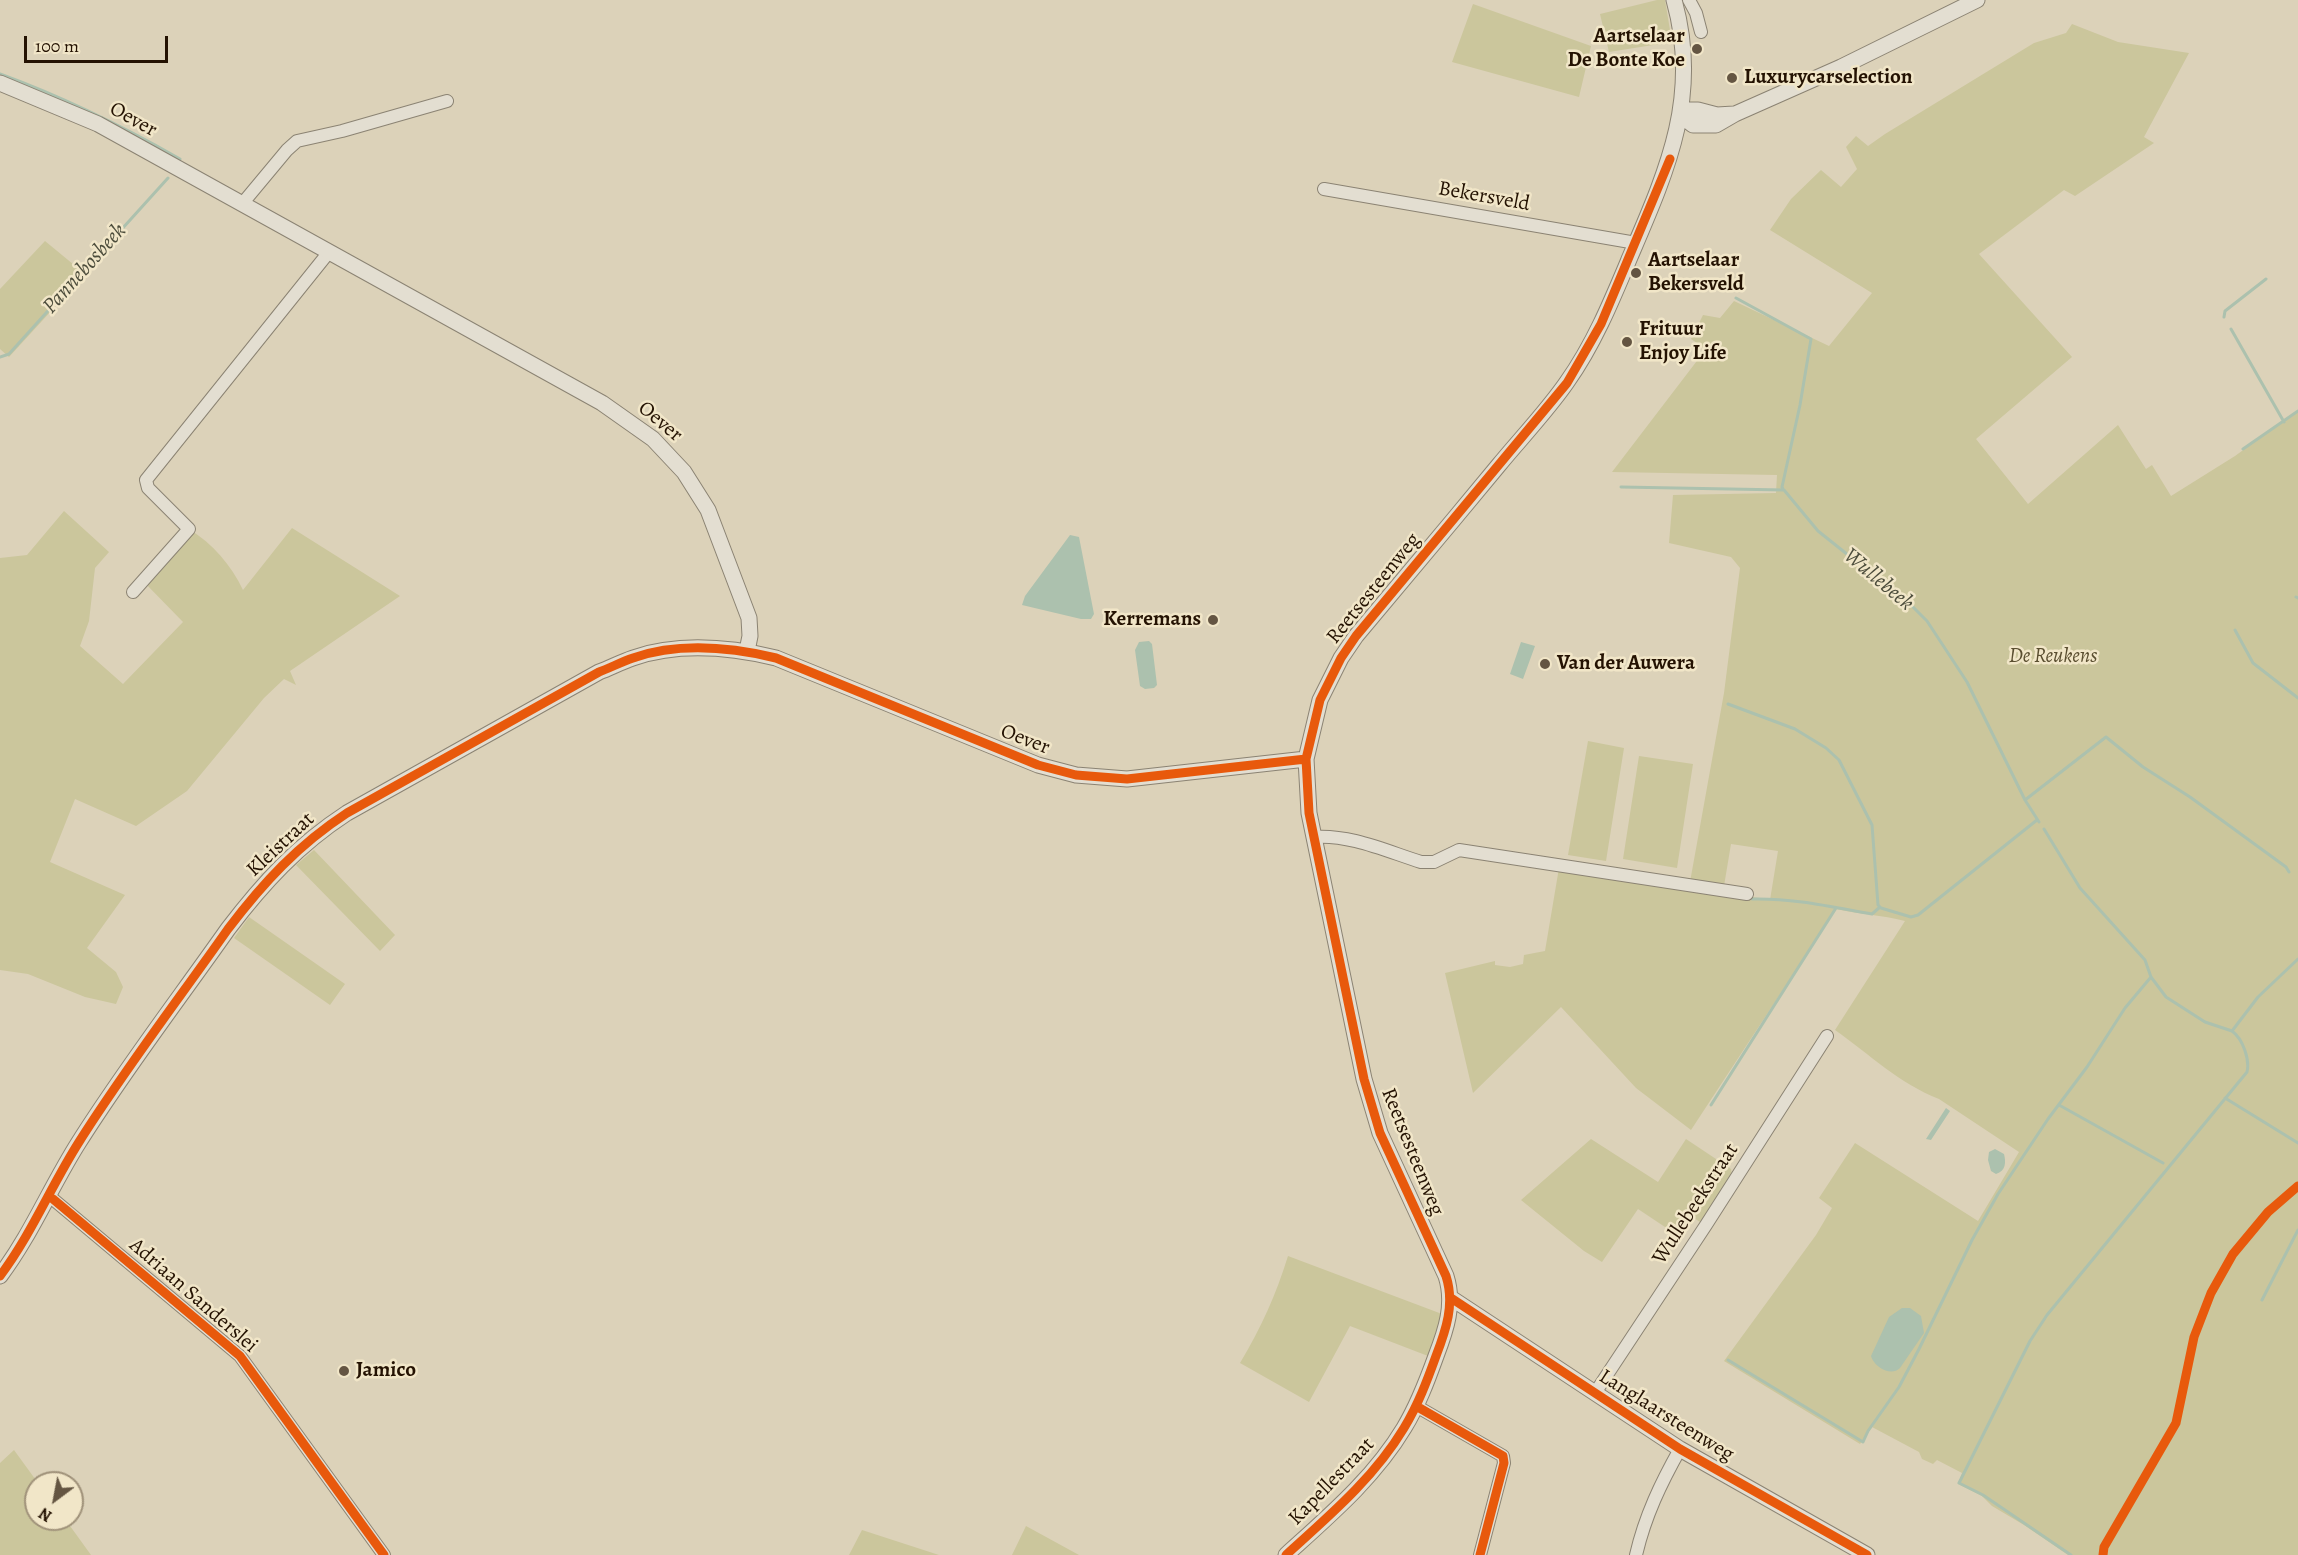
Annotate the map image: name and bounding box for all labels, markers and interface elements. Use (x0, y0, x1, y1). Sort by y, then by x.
scale bar (27, 24, 171, 62)
place label: Aartselaar De Bonte Koe (1568, 24, 1685, 74)
text: 100 m (35, 34, 79, 58)
marker: Aartselaar De Bonte Koe (1690, 42, 1704, 56)
place label: Luxurycarselection (1744, 65, 1913, 91)
marker: Luxurycarselection (1725, 71, 1739, 85)
street label: Oever (105, 97, 161, 143)
street label: Bekersveld (1436, 177, 1532, 217)
water label: Pannebosbeek (38, 218, 132, 320)
place label: Aartselaar Bekersveld (1648, 248, 1744, 298)
marker: Aartselaar Bekersveld (1629, 266, 1643, 280)
place label: Frituur Enjoy Life (1639, 317, 1726, 367)
marker: Frituur Enjoy Life (1620, 335, 1634, 349)
street label: Oever (633, 396, 687, 448)
street label: Reetsesteenweg (1322, 529, 1426, 649)
water label: Wullebeek (1837, 543, 1919, 617)
place label: Kerremans (1103, 607, 1201, 633)
marker: Kerremans (1206, 613, 1220, 627)
park label: De Reukens (2009, 644, 2097, 670)
place label: Van der Auwera (1557, 651, 1695, 677)
marker: Van der Auwera (1538, 657, 1552, 671)
street label: Oever (997, 719, 1053, 761)
street label: Kleistraat (242, 807, 320, 883)
street label: Reetsesteenweg (1375, 1085, 1449, 1219)
street label: Wullebeekstraat (1647, 1139, 1745, 1269)
street label: Adriaan Sanderslei (124, 1233, 262, 1359)
place label: Jamico (356, 1358, 416, 1384)
marker: Jamico (337, 1364, 351, 1378)
street label: Langlaarsteenweg (1594, 1364, 1738, 1468)
street label: Kapellestraat (1284, 1433, 1380, 1531)
north arrow (24, 1471, 84, 1531)
text: N (35, 1502, 56, 1527)

